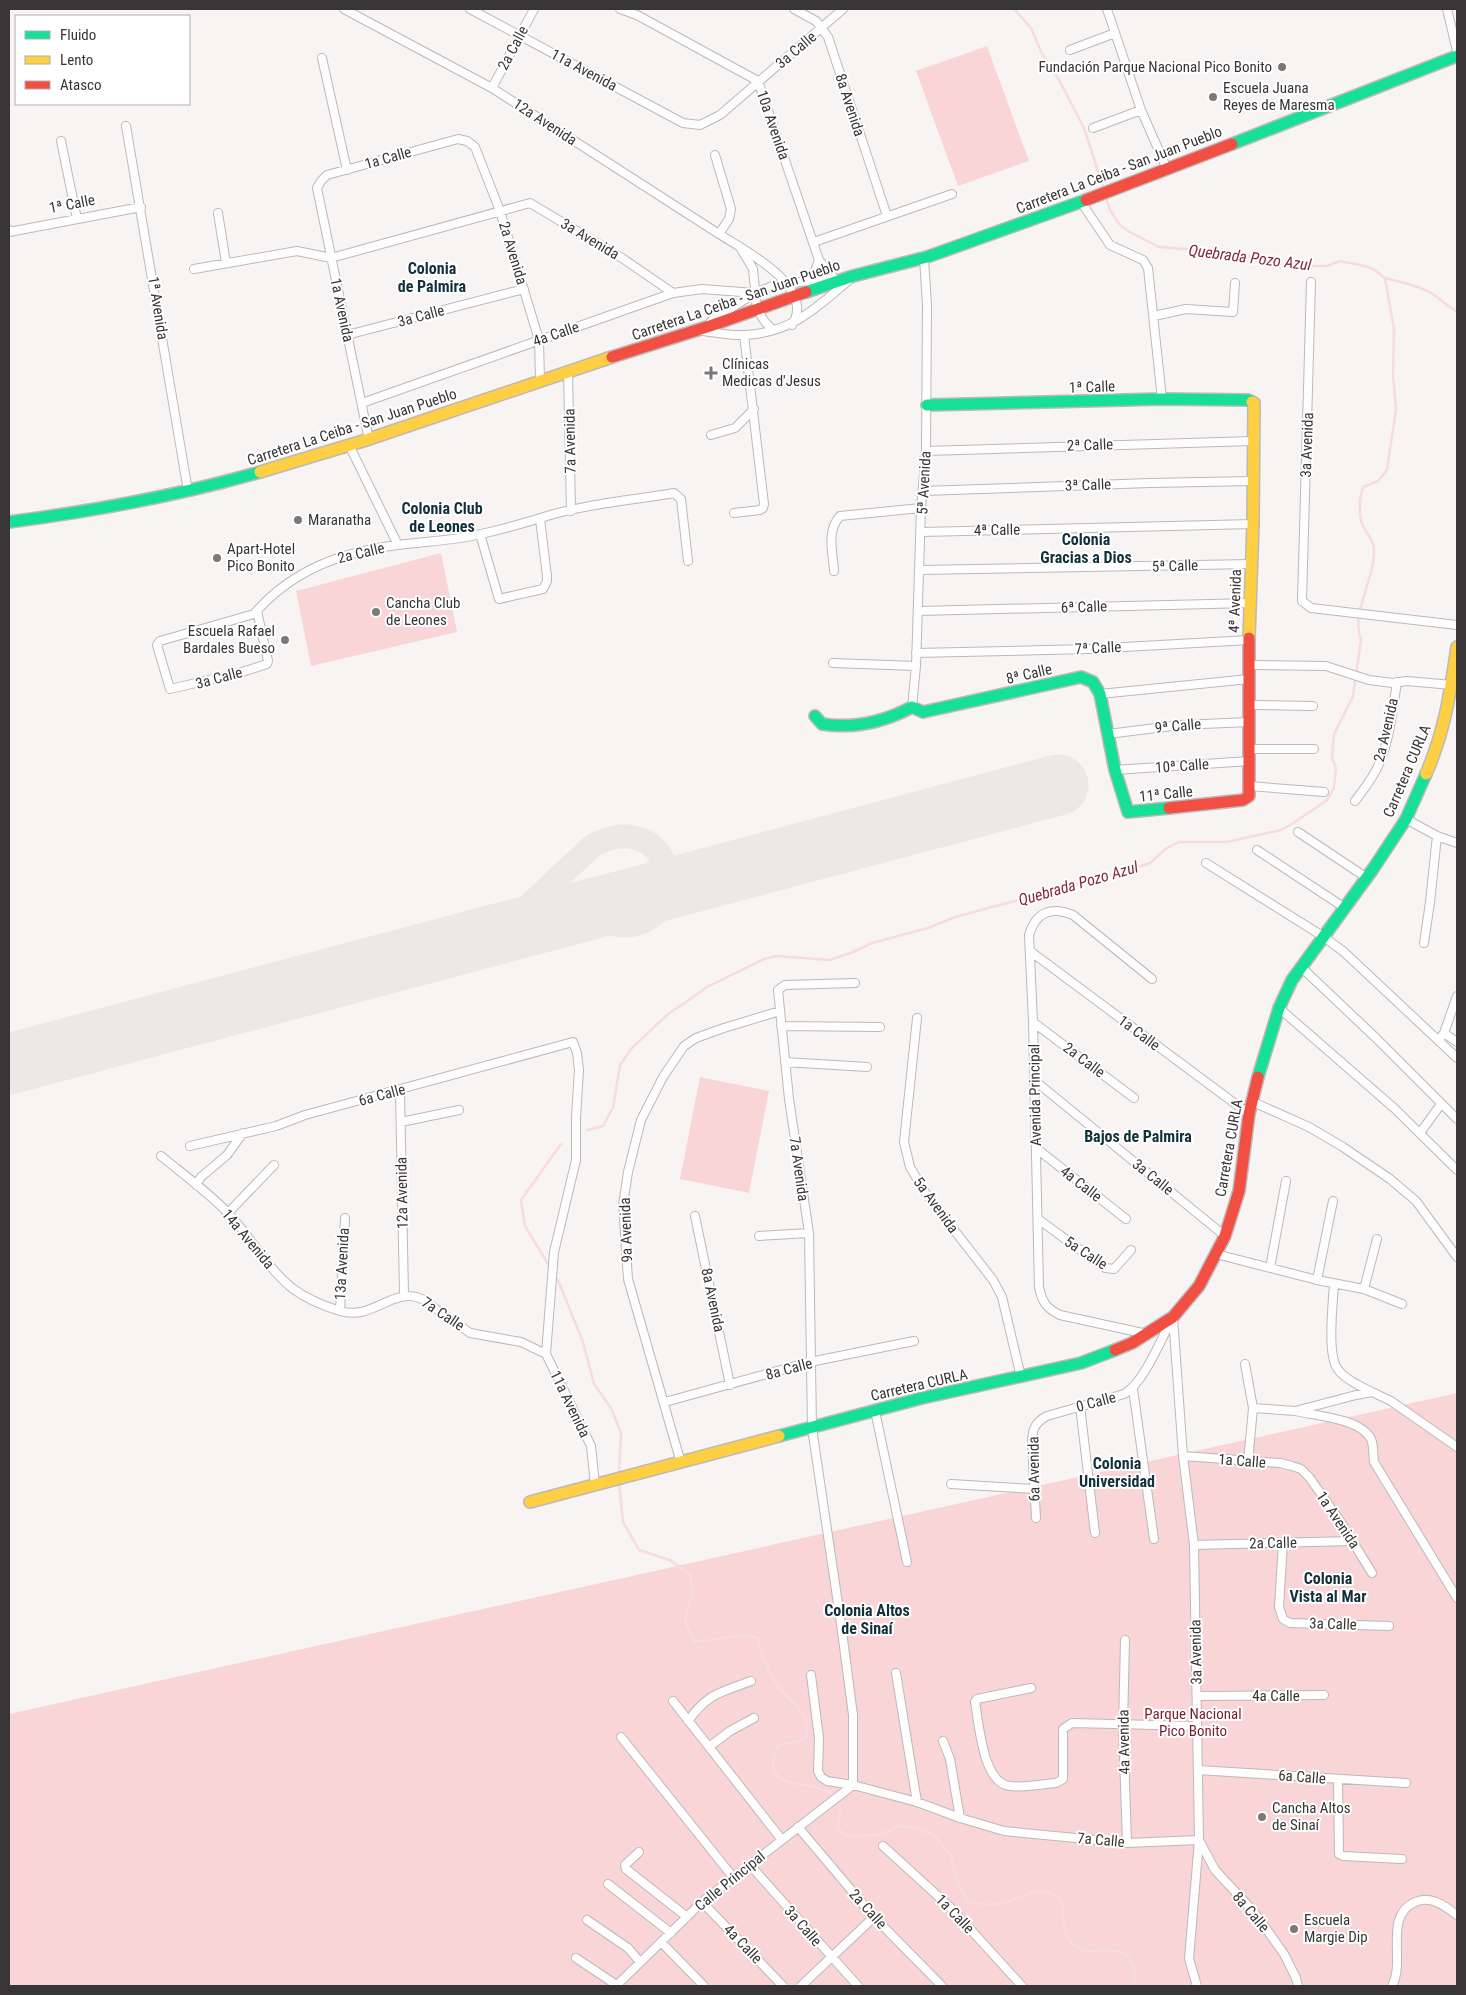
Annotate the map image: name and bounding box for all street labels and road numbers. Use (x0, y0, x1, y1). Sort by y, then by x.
street label: 2a Calle (494, 23, 532, 73)
street label: 3a Calle (772, 28, 820, 72)
street label: 11a Avenida (548, 45, 620, 95)
street label: 8a Avenida (831, 71, 869, 139)
street label: 10a Avenida (753, 88, 793, 162)
street label: 12a Avenida (510, 95, 580, 149)
street label: Carretera La Ceiba - San Juan Pueblo (1014, 122, 1224, 218)
street label: 1a Calle (363, 143, 413, 173)
street label: 1ª Calle (48, 191, 96, 217)
street label: 3a Avenida (558, 215, 622, 263)
street label: 2a Avenida (495, 219, 531, 287)
street label: Carretera La Ceiba - San Juan Pueblo (630, 256, 842, 344)
street label: 1ª Avenida (144, 275, 172, 341)
street label: 1a Avenida (326, 276, 358, 344)
street label: 3a Calle (396, 301, 446, 331)
street label: 4a Calle (531, 318, 581, 350)
street label: 1ª Calle (1068, 377, 1116, 397)
street label: Carretera La Ceiba - San Juan Pueblo (245, 385, 459, 469)
street label: 7a Avenida (560, 408, 580, 474)
street label: 3a Avenida (1297, 412, 1317, 478)
street label: 2ª Calle (1066, 435, 1114, 455)
street label: 5ª Avenida (913, 451, 935, 515)
street label: 3ª Calle (1064, 475, 1112, 495)
street label: 4ª Calle (974, 521, 1020, 539)
street label: 2a Calle (336, 539, 386, 567)
street label: 5ª Calle (1151, 556, 1199, 576)
street label: 4ª Avenida (1225, 569, 1245, 633)
street label: 6ª Calle (1060, 597, 1108, 617)
street label: 7ª Calle (1074, 638, 1122, 658)
street label: 8ª Calle (1004, 660, 1054, 688)
street label: 3a Calle (194, 663, 244, 693)
street label: 2a Avenida (1370, 696, 1402, 764)
street label: 9ª Calle (1154, 715, 1202, 737)
street label: Carretera CURLA (1379, 722, 1435, 820)
street label: 10ª Calle (1155, 755, 1209, 777)
street label: 11ª Calle (1138, 782, 1194, 806)
street label: 1a Calle (1115, 1011, 1163, 1055)
street label: 2a Calle (1060, 1038, 1108, 1082)
street label: Avenida Principal (1025, 1044, 1045, 1146)
street label: 6a Calle (357, 1080, 407, 1110)
street label: Carretera CURLA (1212, 1097, 1247, 1198)
street label: 7a Avenida (786, 1136, 812, 1202)
street label: 3a Calle (1129, 1155, 1177, 1199)
street label: 12a Avenida (392, 1157, 412, 1229)
street label: 4a Calle (1057, 1162, 1105, 1206)
street label: 5a Avenida (910, 1173, 962, 1237)
street label: 9a Avenida (616, 1197, 636, 1263)
street label: 14a Avenida (218, 1205, 278, 1273)
street label: 13a Avenida (331, 1227, 353, 1301)
street label: 5a Calle (1061, 1232, 1111, 1274)
street label: 8a Avenida (697, 1266, 729, 1334)
street label: 7a Calle (418, 1293, 468, 1335)
street label: 8a Calle (764, 1354, 814, 1384)
street label: Carretera CURLA (869, 1365, 970, 1405)
street label: 11a Avenida (546, 1368, 594, 1440)
street label: 0 Calle (1074, 1388, 1118, 1416)
street label: 6a Avenida (1024, 1436, 1044, 1502)
street label: 1a Calle (1218, 1450, 1266, 1472)
street label: 1a Avenida (1312, 1488, 1364, 1552)
street label: 2a Calle (1249, 1534, 1297, 1552)
street label: 3a Calle (1309, 1614, 1357, 1634)
street label: 3a Avenida (1186, 1619, 1206, 1685)
street label: 4a Calle (1252, 1687, 1300, 1705)
street label: 4a Avenida (1114, 1709, 1134, 1775)
street label: 6a Calle (1278, 1766, 1326, 1788)
street label: 7a Calle (1076, 1829, 1126, 1851)
street label: Calle Principal (691, 1847, 769, 1915)
street label: 2a Calle (845, 1885, 891, 1933)
street label: 8a Calle (1229, 1888, 1273, 1936)
street label: 1a Calle (932, 1891, 978, 1937)
street label: 3a Calle (781, 1902, 825, 1950)
street label: 4a Calle (720, 1921, 766, 1967)

